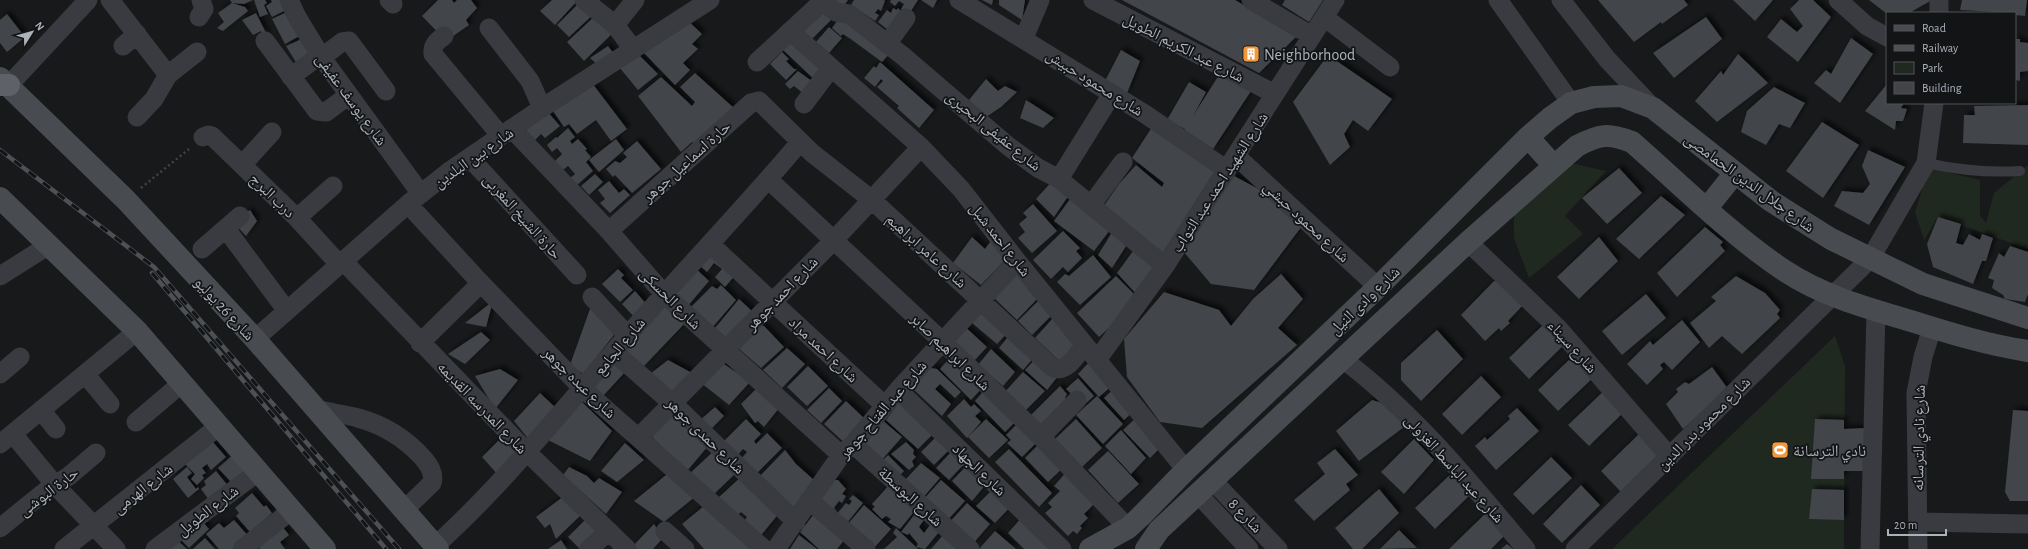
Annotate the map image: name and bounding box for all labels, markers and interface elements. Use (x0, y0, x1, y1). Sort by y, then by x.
street label: شارع عبد الكريم الطويل (1120, 11, 1247, 87)
north arrow (12, 12, 52, 52)
legend (1886, 12, 2016, 104)
text: N (33, 20, 46, 33)
text: Road (1922, 22, 1946, 34)
text: Railway (1922, 42, 1958, 55)
building icon: Neighborhood (1241, 44, 1261, 64)
street label: شارع محمود حبيش (1042, 47, 1146, 121)
place label: Neighborhood (1264, 47, 1355, 63)
street label: شارع يوسف عفيفى (311, 51, 390, 150)
text: Park (1922, 62, 1943, 74)
text: Building (1922, 82, 1962, 94)
street label: شارع عفيفى البحيرى (941, 88, 1044, 176)
street label: شارع الشهيد احمد عبد التواب (1169, 110, 1273, 256)
street label: حارة اسماعيل جوهر (639, 118, 735, 208)
street label: شارع بين البلدين (431, 124, 518, 193)
street label: شارع جلال الدين الحمامصى (1680, 130, 1817, 237)
street label: درب البرج (245, 170, 298, 222)
street label: حارة الشيخ المغربى (478, 171, 565, 264)
street label: شارع محمود حبشي (1258, 178, 1352, 268)
street label: شارع احمد شبل (965, 200, 1034, 281)
street label: شارع عامر ابراهيم (882, 211, 970, 292)
street label: شارع احمد جوهر (742, 254, 822, 336)
street label: شارع وادى النيل (1327, 263, 1404, 339)
street label: شارع الحسكى (635, 265, 704, 334)
street label: شارع 26 يوليو (190, 274, 257, 345)
street label: شارع ابراهيم صابر (905, 309, 993, 395)
street label: شارع احمد مراد (784, 314, 861, 387)
street label: شارع الجامع (591, 315, 650, 380)
street label: شارع سيناء (1543, 317, 1600, 378)
street label: شارع عبده جوهر (538, 343, 619, 423)
street label: شارع عبد الفتاح جوهر (835, 357, 931, 464)
street label: شارع المدرسه القديمه (433, 358, 530, 458)
street label: شارع محمود بدر الدين (1654, 374, 1755, 475)
street label: شارع نادي الترسانه (1910, 385, 1932, 491)
street label: شارع حمدى جوهر (661, 394, 748, 478)
street label: شارع عبد الباسط الغزولى (1400, 411, 1507, 527)
street label: شارع الجهاد (948, 440, 1009, 500)
sports icon: نادي الترسانة (1770, 440, 1790, 460)
place label: نادي الترسانة (1793, 443, 1866, 463)
street label: شارع الهرمى (110, 461, 177, 519)
street label: حارة البوشى (16, 464, 83, 521)
street label: شارع البوسطة (874, 464, 946, 531)
street label: شارع الطويل (174, 483, 243, 541)
street label: شارع 8 (1224, 496, 1265, 537)
scale bar (1888, 511, 1946, 537)
text: 20 m (1894, 519, 1917, 531)

